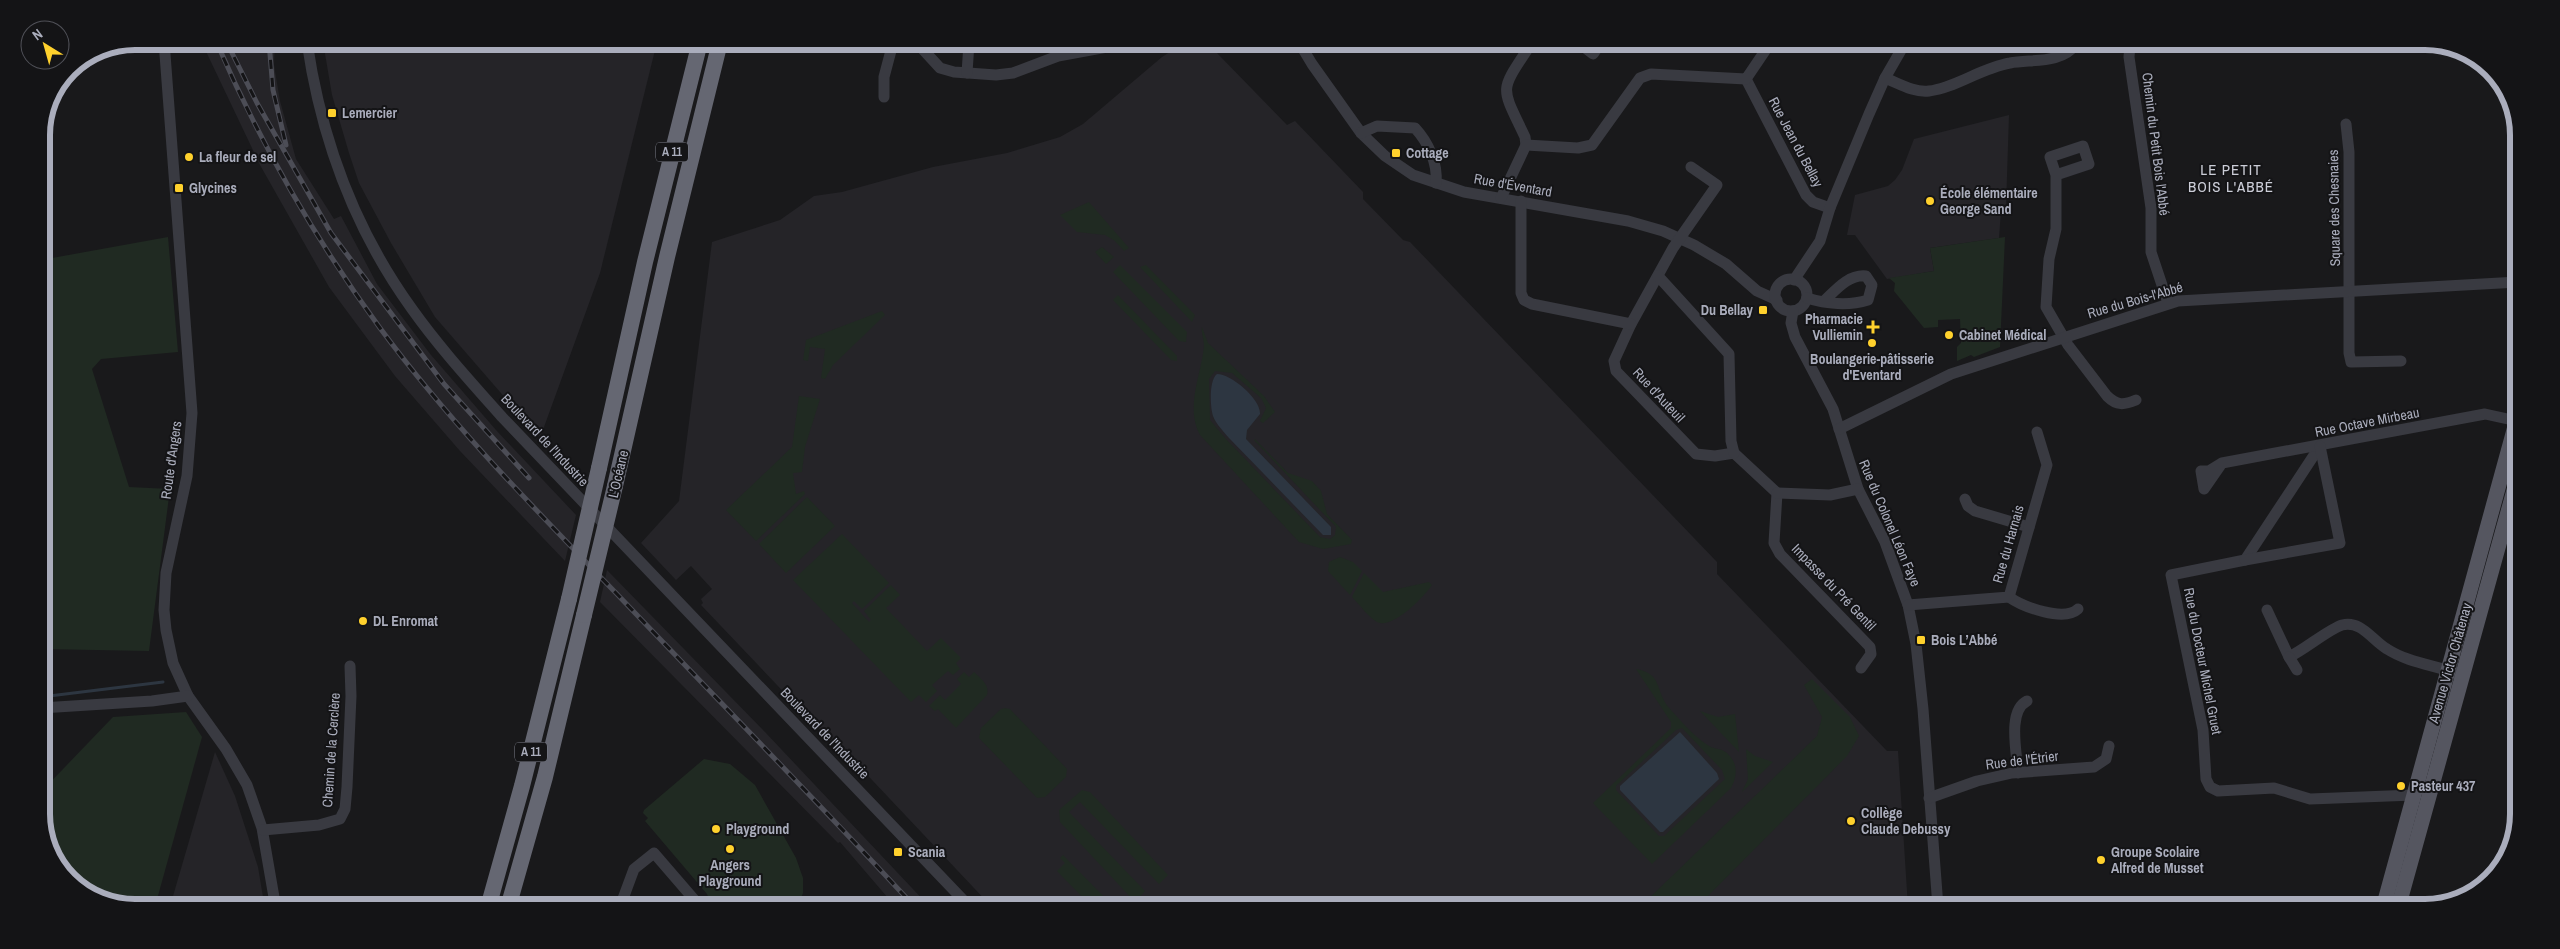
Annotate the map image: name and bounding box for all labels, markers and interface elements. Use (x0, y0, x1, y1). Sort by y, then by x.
north arrow (20, 20, 70, 70)
text: N (28, 25, 46, 44)
street label: Chemin du Petit Bois l'Abbé (2138, 71, 2174, 217)
street label: Rue Jean du Bellay (1765, 94, 1827, 190)
place label: Lemercier (342, 104, 397, 122)
marker: Lemercier (326, 107, 338, 119)
road number: A 11 (656, 142, 688, 162)
place label: Cottage (1406, 144, 1449, 162)
marker: Cottage (1390, 147, 1402, 159)
place label: La fleur de sel (199, 148, 276, 166)
street label: Square des Chesnaies (2324, 149, 2344, 267)
marker: La fleur de sel (183, 151, 195, 163)
district label: LE PETIT BOIS L'ABBÉ (2188, 159, 2274, 197)
street label: Rue d'Éventard (1473, 169, 1553, 201)
place label: Glycines (189, 179, 237, 197)
marker: Glycines (173, 182, 185, 194)
place label: École élémentaire George Sand (1940, 184, 2038, 218)
marker: École élémentaire George Sand (1924, 195, 1936, 207)
street label: Rue du Bois-l'Abbé (2085, 278, 2185, 322)
place label: Du Bellay (1701, 301, 1754, 319)
marker: Du Bellay (1757, 304, 1769, 316)
place label: Pharmacie Vulliemin (1805, 310, 1863, 344)
marker: Pharmacie Vulliemin (1867, 321, 1879, 333)
place label: Cabinet Médical (1959, 326, 2046, 344)
marker: Cabinet Médical (1943, 329, 1955, 341)
marker: Boulangerie-pâtisserie d'Eventard (1866, 337, 1878, 349)
place label: Boulangerie-pâtisserie d'Eventard (1810, 350, 1934, 384)
street label: Rue d'Auteuil (1629, 364, 1689, 426)
street label: Boulevard de l'Industrie (497, 390, 593, 490)
street label: Rue Octave Mirbeau (2313, 403, 2421, 441)
street label: Route d'Angers (157, 419, 185, 500)
street label: L’Océane (604, 448, 632, 500)
street label: Rue du Colonel Léon Faye (1855, 457, 1925, 589)
street label: Rue du Harnais (1988, 503, 2028, 585)
street label: Impasse du Pré Gentil (1788, 540, 1880, 634)
street label: Rue du Docteur Michel Gruet (2180, 586, 2226, 736)
street label: Avenue Victor Châtenay (2424, 601, 2476, 726)
place label: DL Enromat (373, 612, 438, 630)
marker: DL Enromat (357, 615, 369, 627)
place label: Bois L’Abbé (1931, 631, 1997, 649)
marker: Bois L’Abbé (1915, 634, 1927, 646)
street label: Boulevard de l'Industrie (777, 683, 873, 783)
street label: Chemin de la Cerclère (318, 692, 344, 808)
road number: A 11 (515, 742, 547, 762)
street label: Rue de l'Étrier (1985, 747, 2060, 773)
place label: Pasteur 437 (2411, 777, 2476, 795)
marker: Pasteur 437 (2395, 780, 2407, 792)
place label: Collège Claude Debussy (1861, 804, 1951, 838)
marker: Collège Claude Debussy (1845, 815, 1857, 827)
place label: Playground (726, 820, 789, 838)
marker: Playground (710, 823, 722, 835)
marker: Angers Playground (724, 843, 736, 855)
place label: Scania (908, 843, 946, 861)
place label: Groupe Scolaire Alfred de Musset (2111, 843, 2204, 877)
marker: Scania (892, 846, 904, 858)
marker: Groupe Scolaire Alfred de Musset (2095, 854, 2107, 866)
place label: Angers Playground (698, 856, 762, 890)

